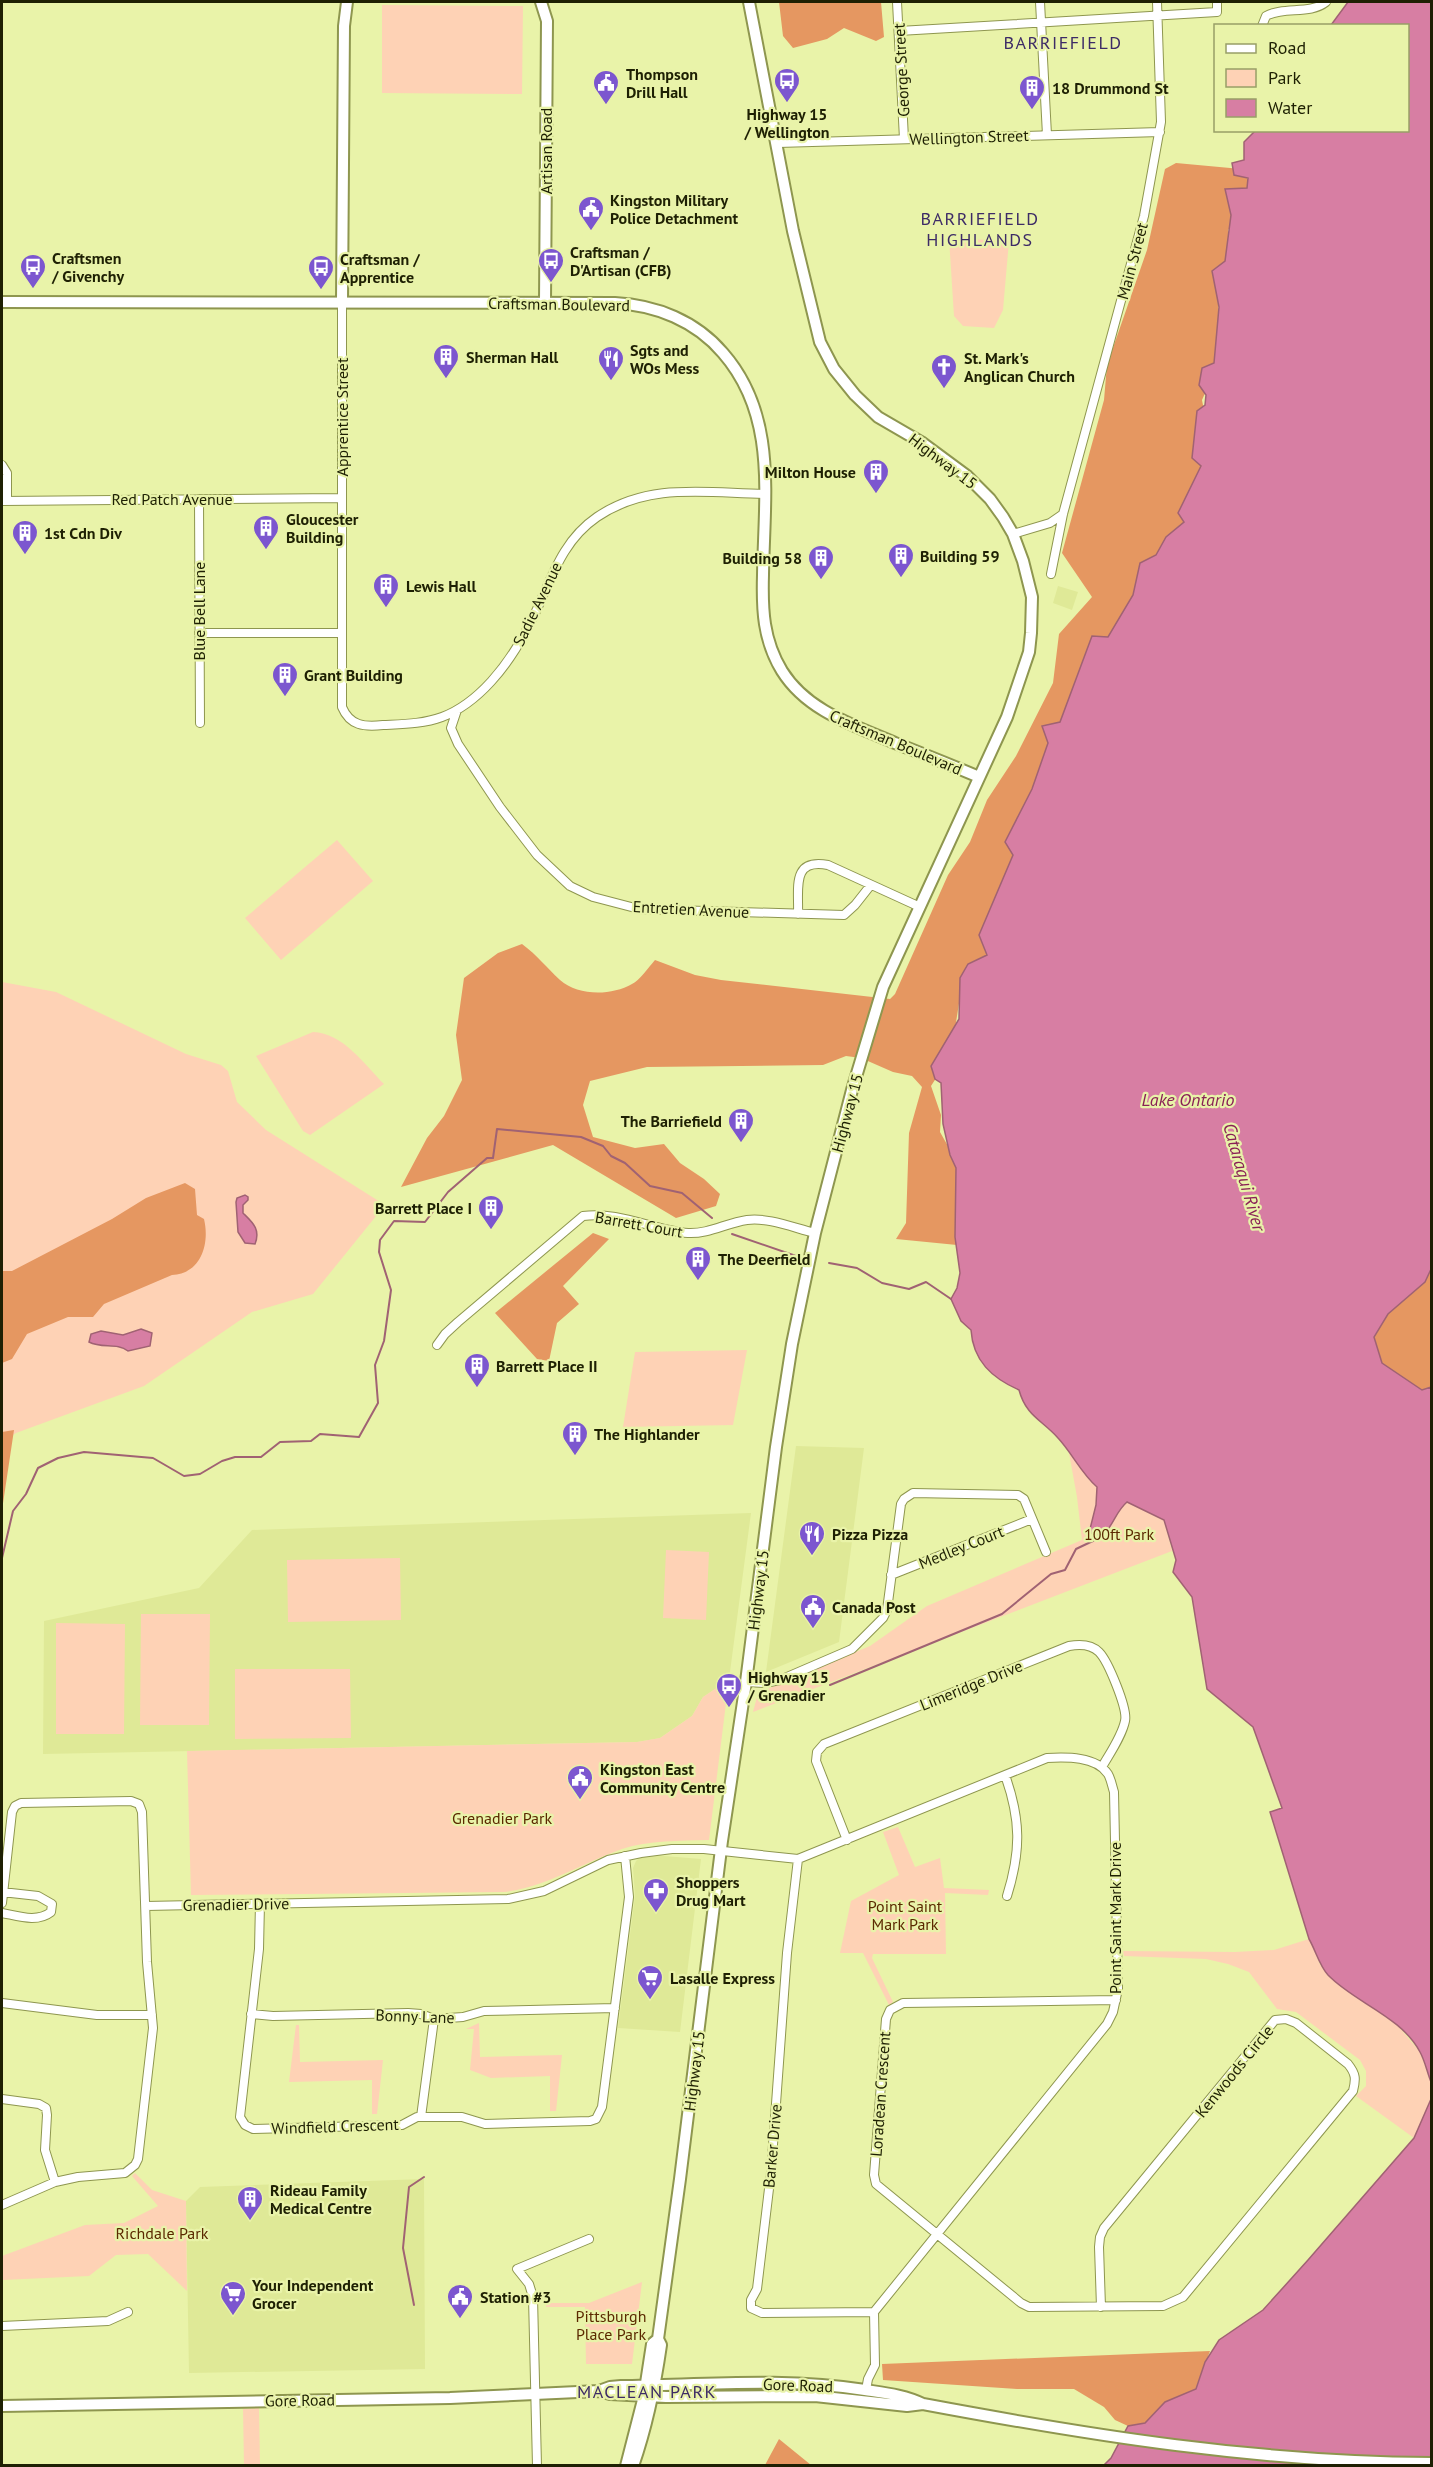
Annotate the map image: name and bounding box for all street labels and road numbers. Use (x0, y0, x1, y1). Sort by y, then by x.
street label: George Street (889, 22, 913, 117)
street label: Artisan Road (536, 108, 556, 194)
street label: Wellington Street (909, 125, 1030, 149)
street label: Main Street (1112, 220, 1152, 302)
street label: Craftsman Boulevard (488, 293, 630, 315)
street label: Apprentice Street (332, 357, 352, 476)
street label: Highway 15 (905, 429, 981, 493)
street label: Red Patch Avenue (111, 489, 233, 509)
street label: Sadie Avenue (508, 559, 566, 649)
street label: Blue Bell Lane (189, 562, 209, 660)
street label: Craftsman Boulevard (827, 705, 965, 779)
street label: Entretien Avenue (632, 896, 750, 922)
street label: Highway 15 (827, 1071, 867, 1155)
street label: Barrett Court (594, 1206, 685, 1242)
street label: Medley Court (915, 1521, 1007, 1573)
street label: Highway 15 (743, 1549, 773, 1631)
street label: Limeridge Drive (917, 1655, 1025, 1715)
street label: Point Saint Mark Drive (1105, 1842, 1125, 1994)
street label: Grenadier Drive (183, 1893, 289, 1915)
street label: Bonny Lane (375, 2005, 455, 2027)
street label: Kenwoods Circle (1191, 2021, 1277, 2121)
street label: Highway 15 (679, 2030, 709, 2112)
street label: Loradean Crescent (866, 2030, 894, 2157)
street label: Barker Drive (758, 2103, 786, 2189)
street label: Windfield Crescent (271, 2114, 400, 2138)
street label: Gore Road (763, 2374, 833, 2396)
street label: Gore Road (265, 2389, 335, 2411)

